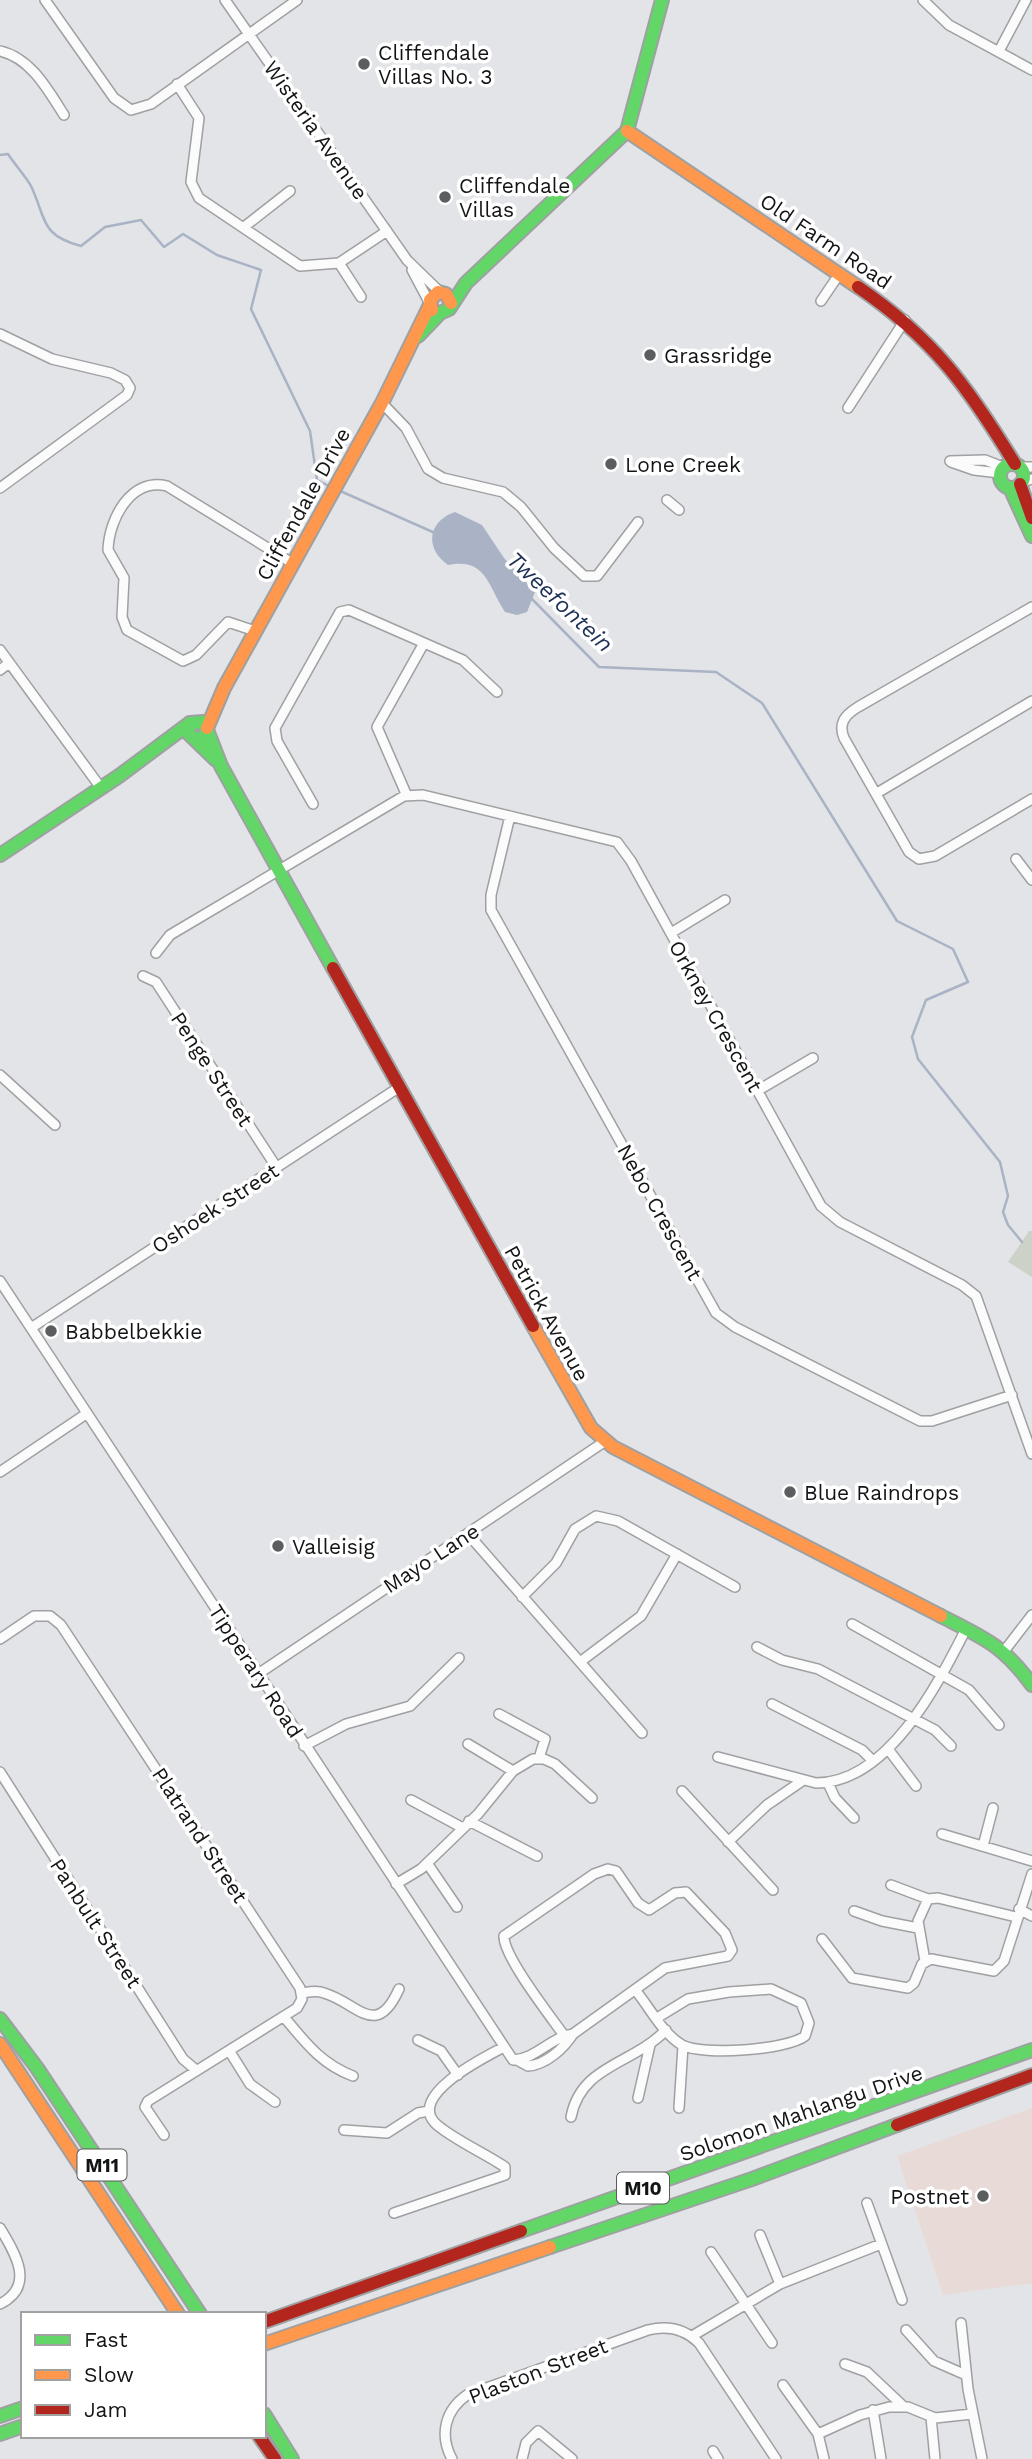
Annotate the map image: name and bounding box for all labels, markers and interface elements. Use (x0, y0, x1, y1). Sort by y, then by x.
place label: Cliffendale Villas No. 3 (378, 40, 493, 89)
street label: Wisteria Avenue (259, 56, 373, 204)
marker: Cliffendale Villas No. 3 (356, 56, 372, 72)
place label: Cliffendale Villas (459, 173, 570, 222)
street label: Old Farm Road (756, 188, 896, 294)
marker: Cliffendale Villas (437, 189, 453, 205)
place label: Grassridge (664, 343, 772, 368)
marker: Grassridge (642, 347, 658, 363)
street label: Cliffendale Drive (251, 423, 355, 585)
place label: Lone Creek (625, 452, 741, 477)
marker: Lone Creek (603, 456, 619, 472)
water label: Tweefontein (502, 546, 618, 658)
street label: Orkney Crescent (664, 936, 768, 1096)
street label: Penge Street (166, 1007, 258, 1131)
street label: Nebo Crescent (612, 1140, 708, 1285)
street label: Oshoek Street (147, 1158, 283, 1258)
street label: Petrick Avenue (499, 1241, 595, 1385)
place label: Babbelbekkie (65, 1319, 202, 1344)
marker: Babbelbekkie (43, 1323, 59, 1339)
place label: Blue Raindrops (804, 1480, 959, 1505)
marker: Blue Raindrops (782, 1484, 798, 1500)
street label: Mayo Lane (378, 1518, 484, 1598)
place label: Valleisig (292, 1534, 375, 1559)
marker: Valleisig (270, 1538, 286, 1554)
street label: Tipperary Road (204, 1600, 308, 1742)
street label: Platrand Street (147, 1763, 253, 1907)
street label: Panbult Street (45, 1854, 147, 1992)
street label: Solomon Mahlangu Drive (676, 2060, 926, 2166)
road number: M11 (78, 2150, 126, 2180)
road number: M10 (617, 2172, 669, 2204)
place label: Postnet (890, 2184, 969, 2209)
marker: Postnet (975, 2188, 991, 2204)
legend (21, 2312, 266, 2438)
text: Fast (84, 2327, 128, 2352)
street label: Plaston Street (465, 2333, 611, 2409)
text: Slow (84, 2362, 134, 2387)
text: Jam (84, 2397, 127, 2422)

